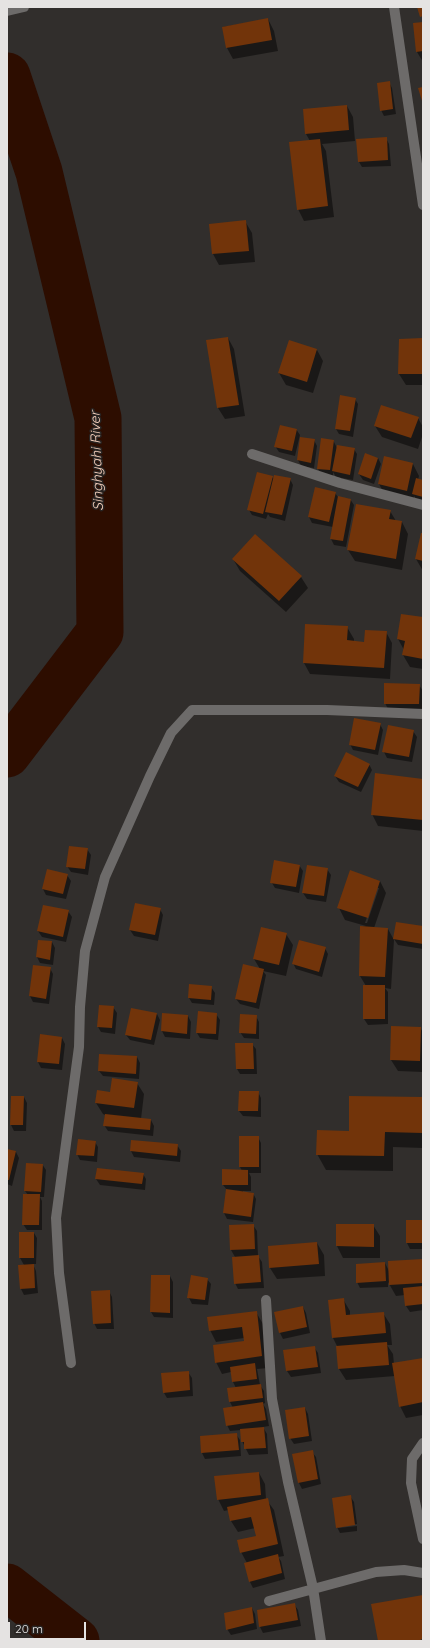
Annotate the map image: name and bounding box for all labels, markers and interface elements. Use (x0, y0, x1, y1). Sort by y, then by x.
water label: Singhyahi River (87, 411, 107, 511)
scale bar (10, 1614, 88, 1640)
text: 20 m (15, 1621, 43, 1636)

